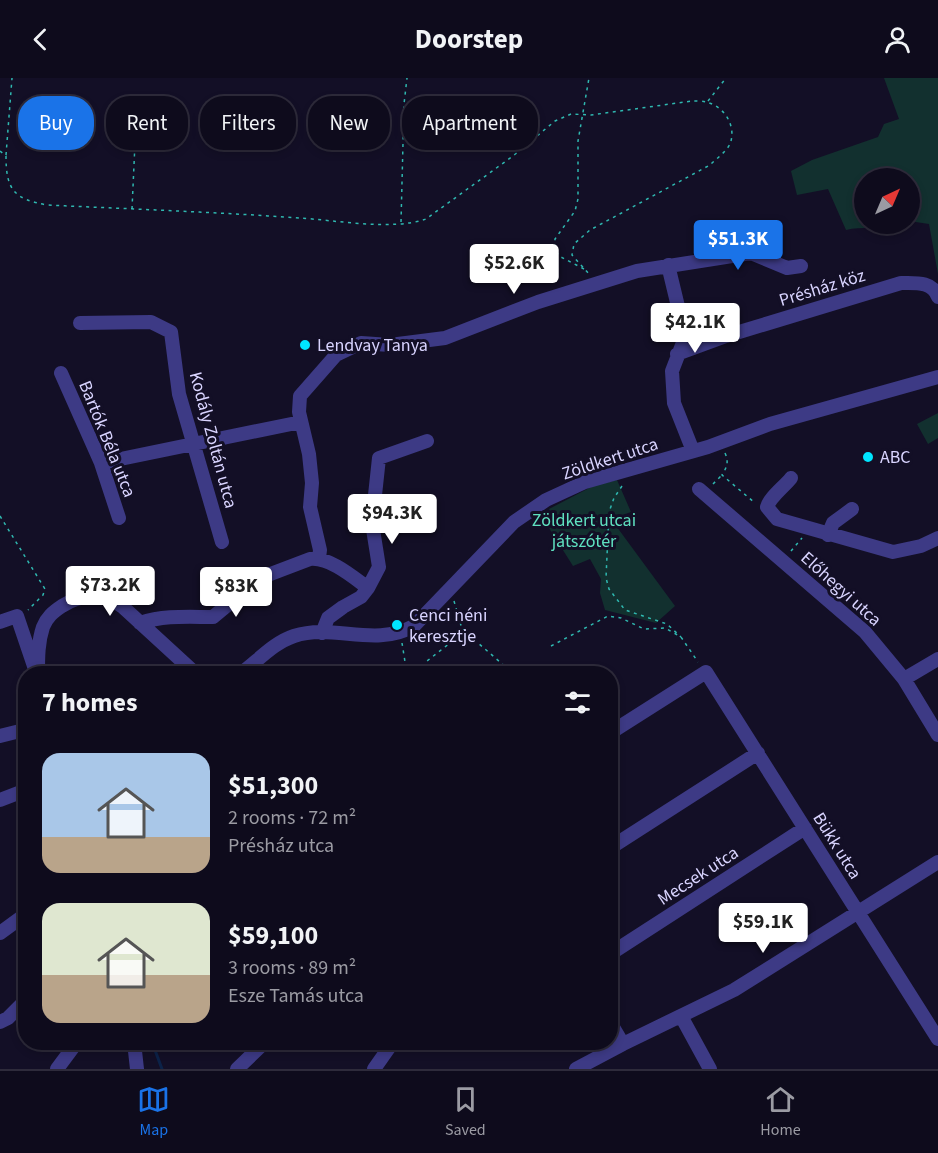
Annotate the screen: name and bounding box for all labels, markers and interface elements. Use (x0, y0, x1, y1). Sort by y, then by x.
text: Doorstep (415, 20, 523, 59)
icon: back (24, 23, 57, 56)
icon: person (881, 23, 914, 56)
chip: Buy (18, 96, 94, 150)
chip: Rent (106, 96, 188, 150)
chip: Filters (200, 96, 296, 150)
chip: New (308, 96, 390, 150)
chip: Apartment (402, 96, 538, 150)
north arrow (854, 168, 920, 234)
map controls (854, 168, 920, 234)
pin: $51.3K (689, 220, 787, 271)
text: $51.3K (708, 225, 768, 253)
pin: $52.6K (465, 244, 563, 295)
text: $52.6K (484, 249, 544, 277)
street label: Présház köz (776, 263, 868, 313)
pin: $42.1K (646, 303, 744, 354)
text: $42.1K (665, 308, 725, 336)
place label: Lendvay Tanya (317, 333, 428, 358)
marker: Lendvay Tanya (298, 338, 312, 352)
street label: Kodály Zoltán utca (183, 369, 243, 511)
street label: Bartók Béla utca (72, 377, 142, 501)
street label: Zöldkert utca (559, 432, 661, 486)
place label: ABC (880, 445, 911, 470)
marker: ABC (861, 450, 875, 464)
pin: $94.3K (343, 494, 441, 545)
text: $94.3K (362, 499, 422, 527)
park label: Zöldkert utcai játszótér (532, 508, 636, 554)
street label: Előhegyi utca (795, 546, 887, 632)
pin: $73.2K (61, 566, 159, 617)
pin: $83K (200, 567, 272, 618)
text: $73.2K (80, 571, 140, 599)
text: $83K (214, 572, 258, 600)
place label: Cenci néni keresztje (409, 603, 487, 649)
marker: Cenci néni keresztje (390, 618, 404, 632)
text: 7 homes (42, 684, 137, 721)
icon: filters (561, 686, 594, 719)
text: $51,300 (228, 767, 318, 804)
icon: home (90, 777, 162, 849)
text: 2 rooms · 72 m² (228, 804, 356, 832)
street label: Bükk utca (807, 808, 867, 884)
text: Présház utca (228, 832, 334, 860)
street label: Mecsek utca (653, 840, 743, 912)
pin: $59.1K (714, 903, 812, 954)
text: $59.1K (733, 908, 793, 936)
text: $59,100 (228, 917, 318, 954)
icon: home (90, 927, 162, 999)
text: 3 rooms · 89 m² (228, 954, 356, 982)
text: Esze Tamás utca (228, 982, 364, 1010)
tab: Map (137, 1083, 170, 1141)
tab: Saved (445, 1083, 486, 1141)
tab: Home (760, 1083, 801, 1141)

